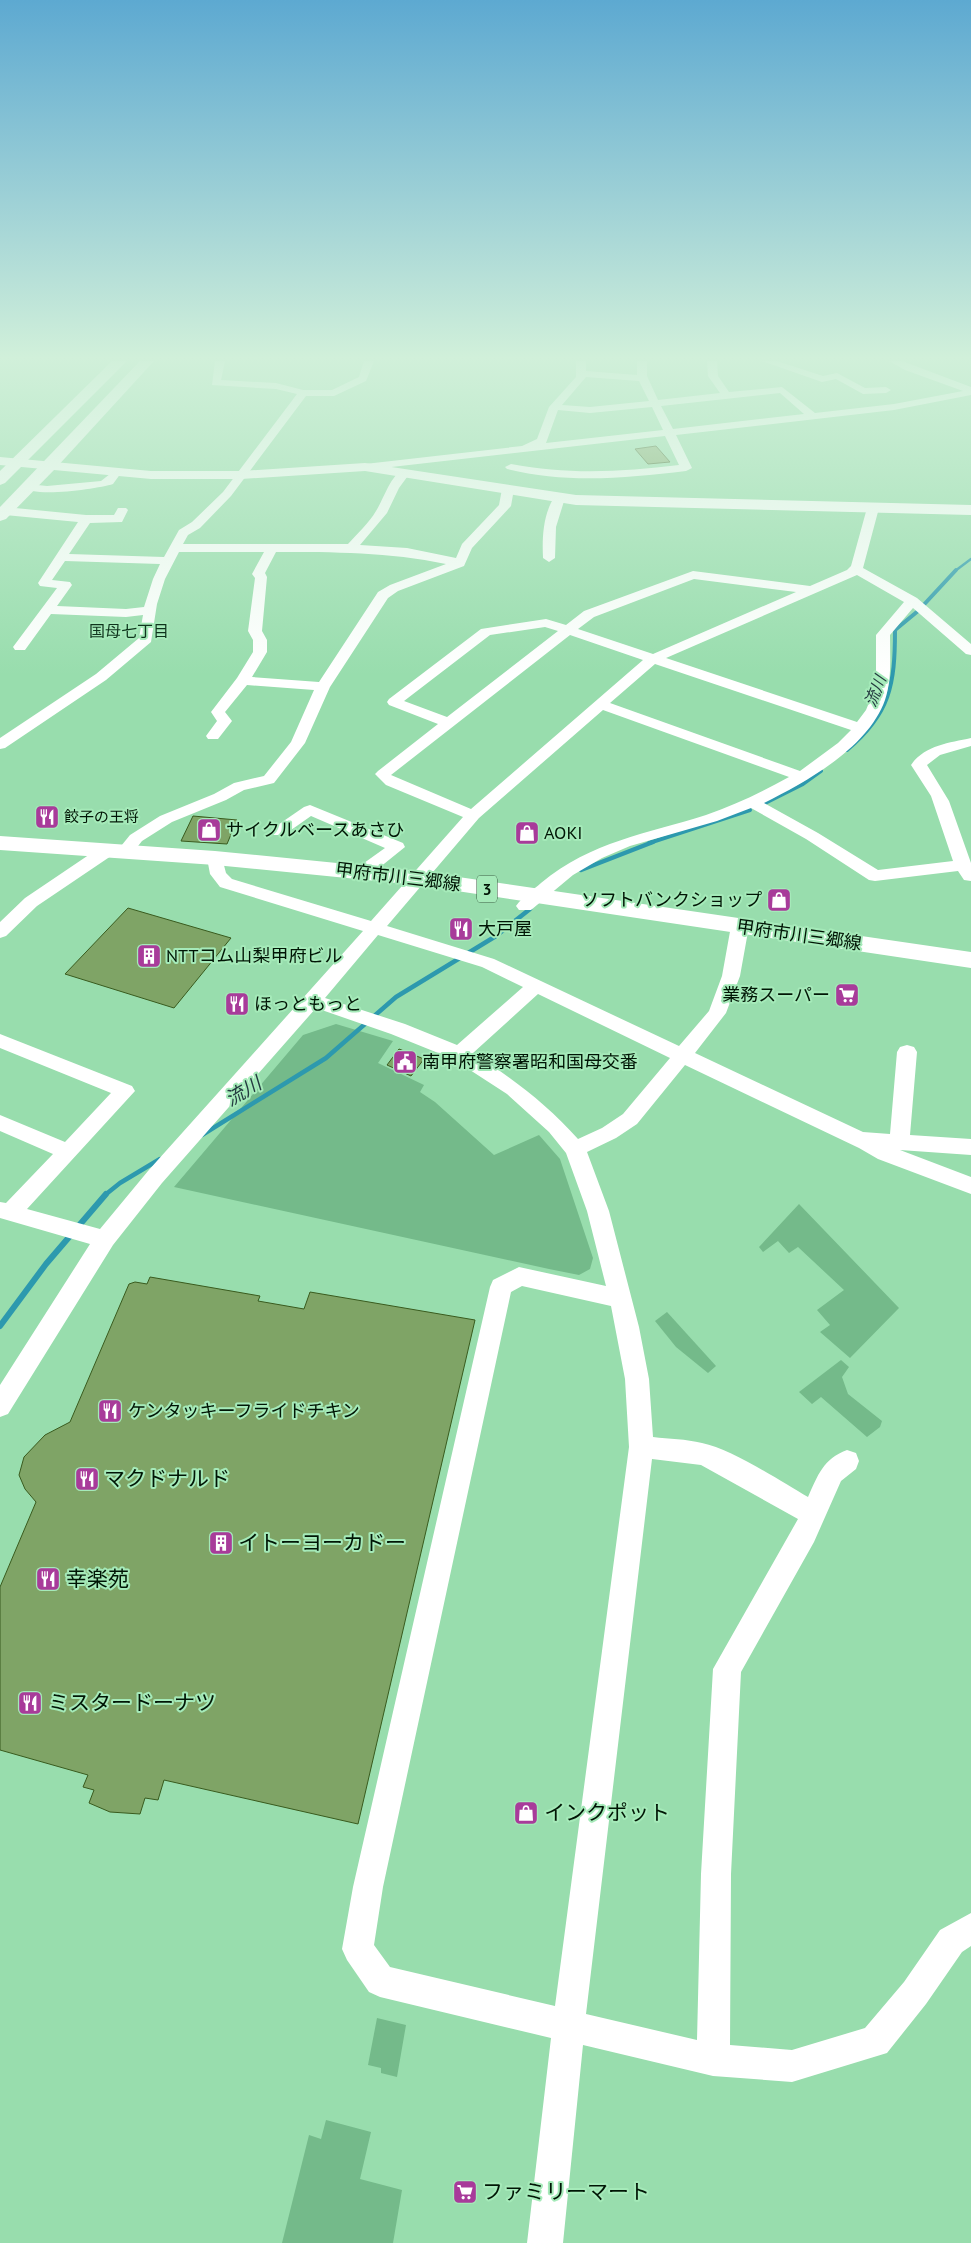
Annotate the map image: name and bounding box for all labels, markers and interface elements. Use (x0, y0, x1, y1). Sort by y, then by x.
district label: 国母七丁目 (89, 621, 169, 641)
water label: 流川 (860, 671, 891, 710)
restaurant icon: 餃子の王将 (34, 804, 60, 830)
place label: 餃子の王将 (64, 807, 139, 826)
shop icon: サイクルベースあさひ (196, 817, 222, 843)
place label: サイクルベースあさひ (226, 818, 404, 841)
shop icon: AOKI (514, 820, 540, 846)
place label: AOKI (544, 821, 583, 844)
street label: 甲府市川三郷線 (334, 857, 462, 896)
road number: 3 (477, 876, 497, 902)
shop icon: ソフトバンクショップ (766, 887, 792, 913)
place label: ソフトバンクショップ (581, 888, 762, 911)
street label: 甲府市川三郷線 (735, 914, 863, 955)
restaurant icon: 大戸屋 (448, 916, 474, 942)
place label: 大戸屋 (478, 917, 532, 940)
building icon: NTTコム山梨甲府ビル (136, 943, 162, 969)
place label: NTTコム山梨甲府ビル (166, 944, 342, 967)
supermarket icon: 業務スーパー (834, 982, 860, 1008)
place label: 業務スーパー (722, 983, 830, 1006)
restaurant icon: ほっともっと (224, 991, 250, 1017)
place label: ほっともっと (254, 992, 362, 1015)
public building icon: 南甲府警察署昭和国母交番 (392, 1049, 418, 1075)
place label: 南甲府警察署昭和国母交番 (422, 1050, 638, 1073)
water label: 流川 (221, 1070, 267, 1111)
restaurant icon: ケンタッキーフライドチキン (97, 1398, 123, 1424)
place label: ケンタッキーフライドチキン (128, 1399, 360, 1422)
place label: マクドナルド (104, 1465, 230, 1492)
restaurant icon: マクドナルド (74, 1466, 100, 1492)
place label: イトーヨーカドー (238, 1529, 406, 1556)
building icon: イトーヨーカドー (208, 1530, 234, 1556)
place label: 幸楽苑 (66, 1565, 129, 1592)
restaurant icon: 幸楽苑 (35, 1566, 61, 1592)
place label: ミスタードーナツ (48, 1689, 216, 1716)
restaurant icon: ミスタードーナツ (17, 1690, 43, 1716)
place label: インクポット (544, 1799, 670, 1826)
shop icon: インクポット (513, 1800, 539, 1826)
place label: ファミリーマート (482, 2178, 650, 2205)
supermarket icon: ファミリーマート (452, 2179, 478, 2205)

